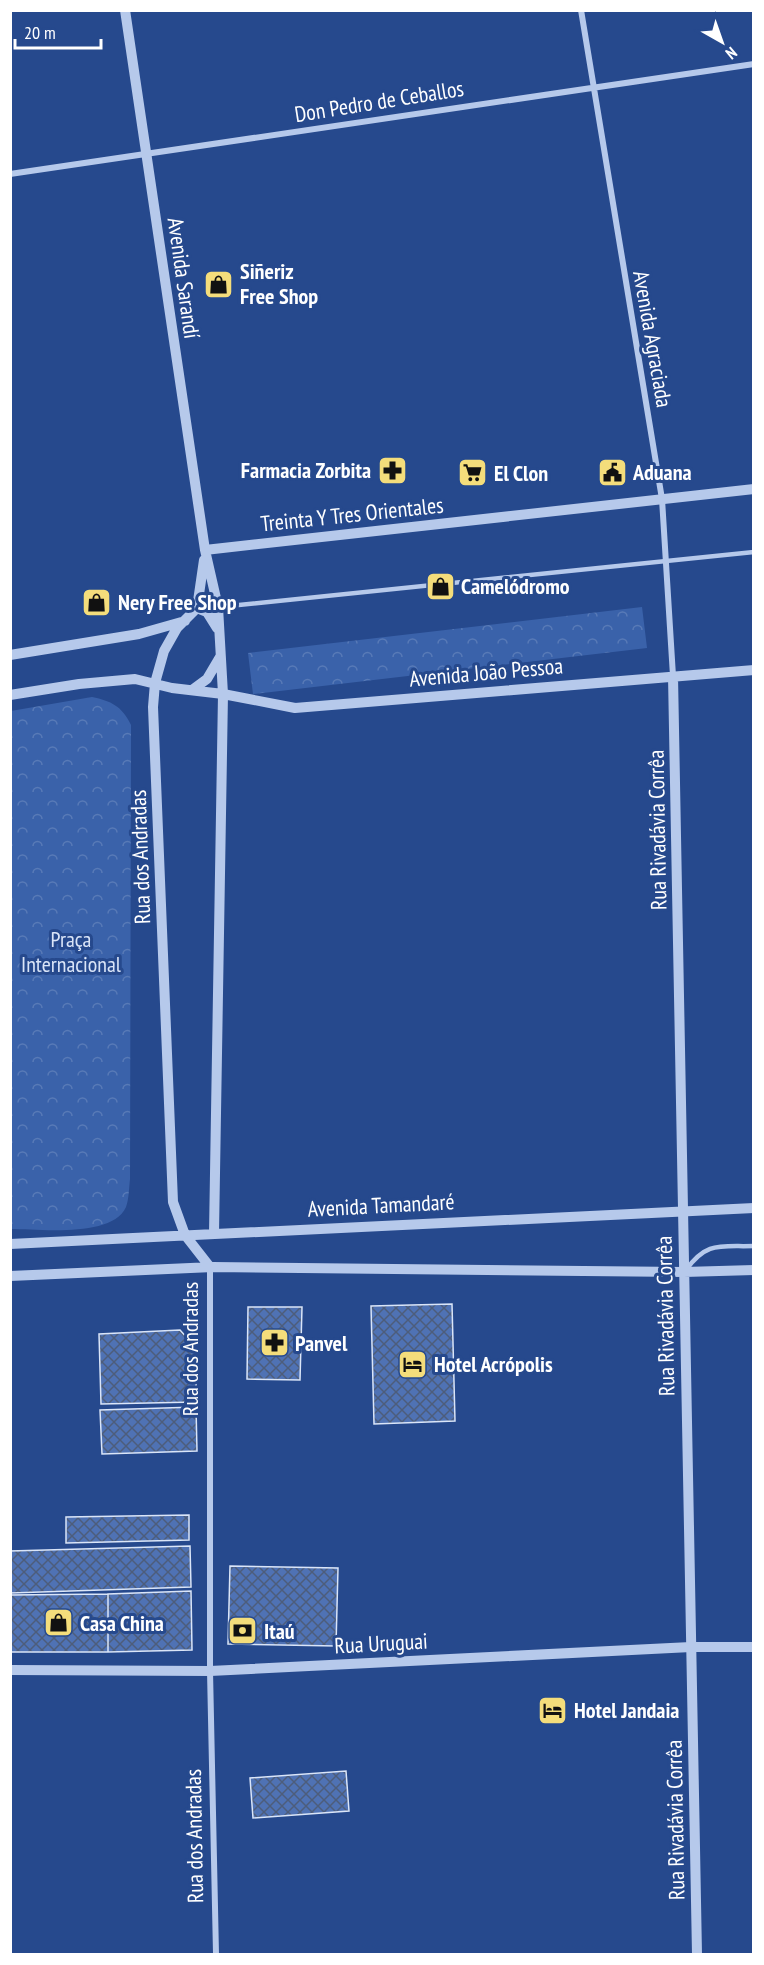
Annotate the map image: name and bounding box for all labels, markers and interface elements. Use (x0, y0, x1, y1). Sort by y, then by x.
scale bar (15, 12, 100, 50)
north arrow (692, 12, 752, 72)
text: 20 m (24, 21, 56, 44)
text: N (722, 43, 741, 64)
street label: Don Pedro de Ceballos (292, 74, 466, 128)
street label: Avenida Sarandí (162, 216, 206, 340)
place label: Siñeriz Free Shop (240, 257, 318, 310)
shop icon: Siñeriz Free Shop (203, 268, 235, 300)
street label: Avenida Agraciada (627, 268, 679, 410)
pharmacy icon: Farmacia Zorbita (376, 454, 408, 486)
place label: Farmacia Zorbita (241, 456, 371, 484)
public building icon: Aduana (596, 456, 628, 488)
supermarket icon: El Clon (457, 457, 489, 489)
place label: Aduana (632, 458, 692, 486)
place label: El Clon (494, 459, 548, 487)
street label: Treinta Y Tres Orientales (259, 490, 445, 538)
shop icon: Camelódromo (424, 570, 456, 602)
place label: Camelódromo (461, 572, 570, 600)
shop icon: Nery Free Shop (81, 586, 113, 618)
place label: Nery Free Shop (118, 588, 237, 616)
street label: Avenida João Pessoa (408, 651, 564, 693)
street label: Rua Rivadávia Corrêa (642, 750, 672, 910)
street label: Rua dos Andradas (124, 789, 156, 925)
park label: Praça Internacional (21, 925, 122, 978)
street label: Avenida Tamandaré (307, 1187, 455, 1223)
street label: Rua Rivadávia Corrêa (650, 1236, 680, 1396)
street label: Rua dos Andradas (176, 1282, 204, 1416)
pharmacy icon: Panvel (258, 1327, 290, 1359)
place label: Panvel (295, 1329, 348, 1357)
hotel icon: Hotel Acrópolis (397, 1348, 429, 1380)
place label: Hotel Acrópolis (434, 1350, 553, 1378)
shop icon: Casa China (43, 1607, 75, 1639)
place label: Casa China (80, 1609, 164, 1637)
bank icon: Itaú (227, 1615, 259, 1647)
place label: Itaú (264, 1617, 295, 1645)
street label: Rua Uruguai (334, 1627, 428, 1659)
hotel icon: Hotel Jandaia (537, 1694, 569, 1726)
place label: Hotel Jandaia (574, 1696, 679, 1724)
street label: Rua Rivadávia Corrêa (660, 1740, 690, 1900)
street label: Rua dos Andradas (179, 1769, 209, 1903)

